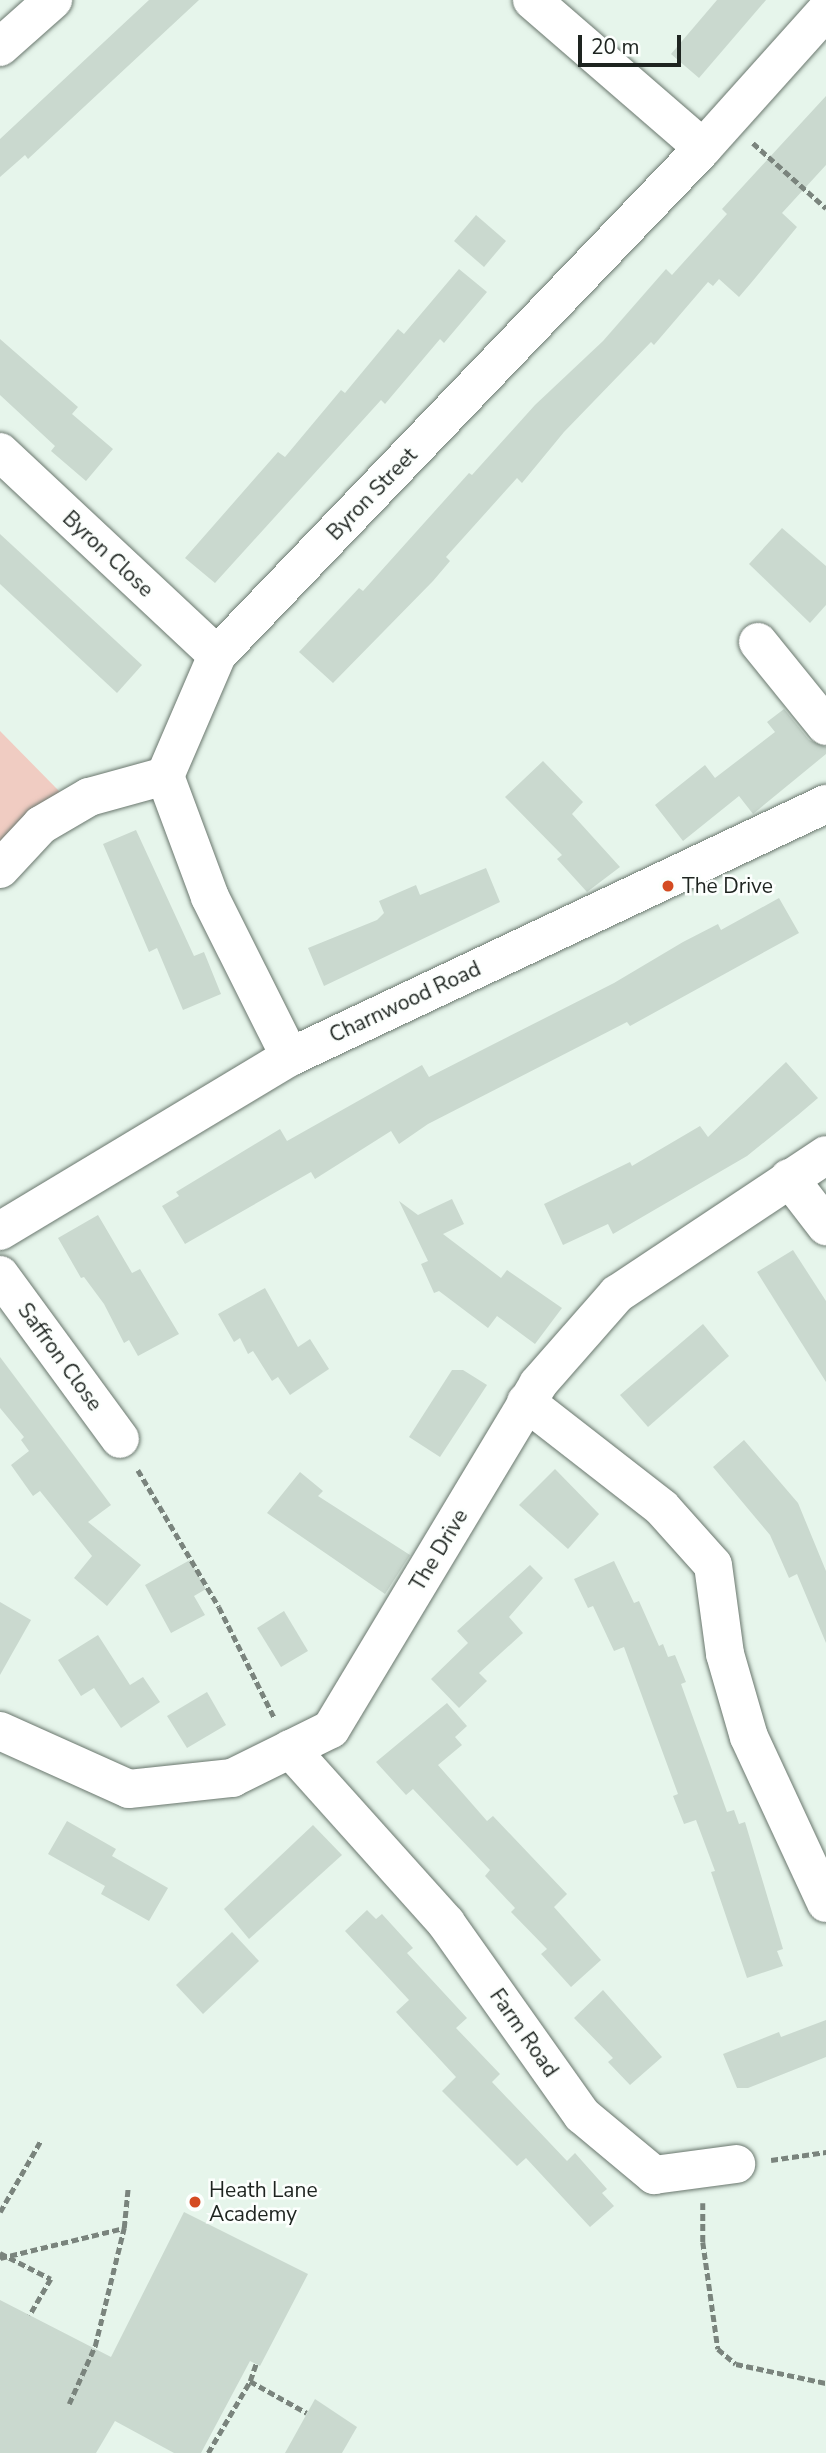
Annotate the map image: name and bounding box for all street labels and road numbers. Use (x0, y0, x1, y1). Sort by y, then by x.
street label: Byron Street (322, 443, 422, 545)
street label: Byron Close (58, 506, 158, 602)
street label: Charnwood Road (325, 956, 485, 1048)
street label: Saffron Close (12, 1298, 108, 1416)
street label: The Drive (405, 1505, 473, 1595)
street label: Farm Road (484, 1984, 564, 2082)

